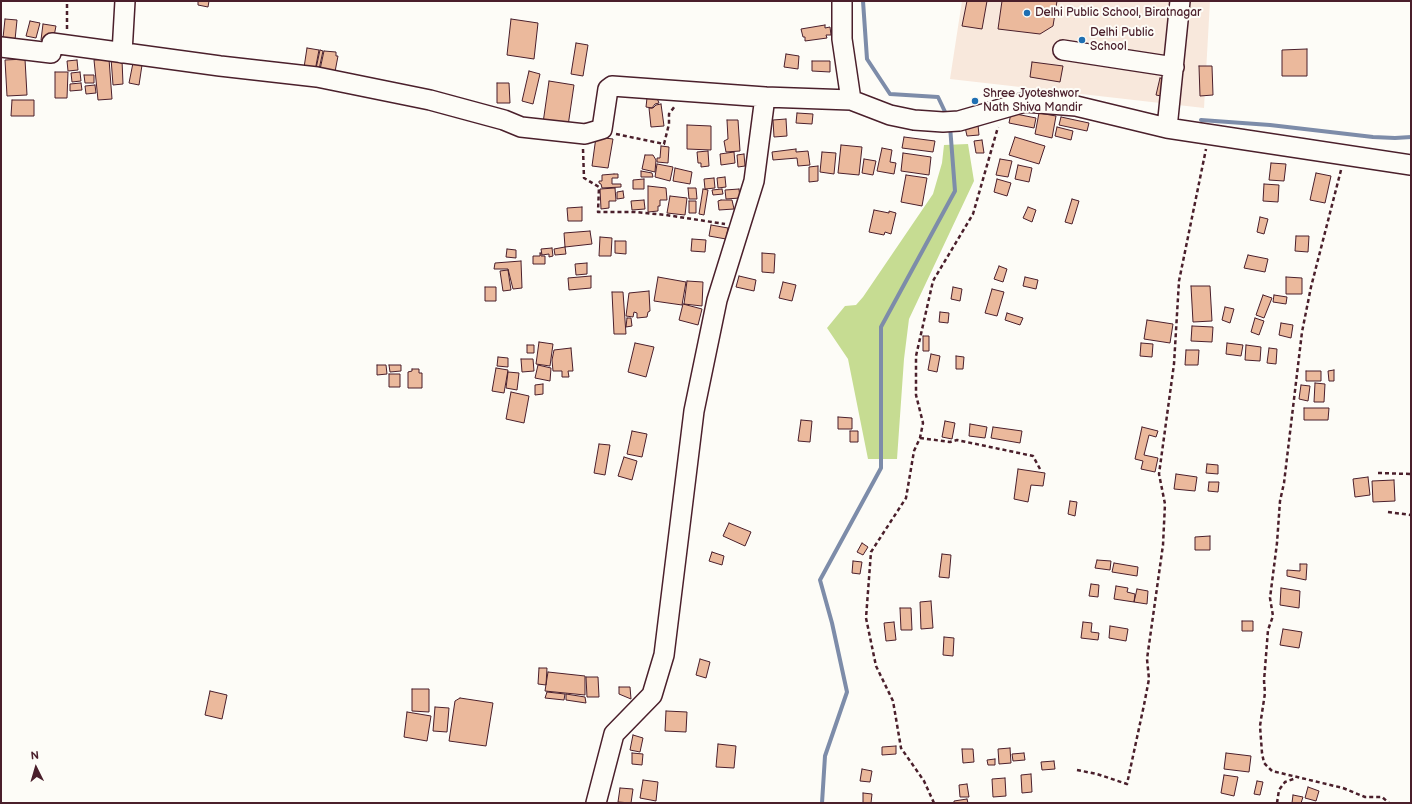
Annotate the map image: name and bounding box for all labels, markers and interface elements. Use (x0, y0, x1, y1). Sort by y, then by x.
place label: Delhi Public School, Biratnagar (1035, 6, 1201, 20)
marker: Delhi Public School, Biratnagar (1022, 8, 1032, 18)
place label: Delhi Public School (1090, 26, 1154, 54)
marker: Delhi Public School (1077, 35, 1087, 45)
place label: Shree Jyoteshwor Nath Shiva Mandir (983, 87, 1082, 115)
marker: Shree Jyoteshwor Nath Shiva Mandir (970, 96, 980, 106)
north arrow (16, 748, 56, 788)
text: N (30, 749, 40, 762)

